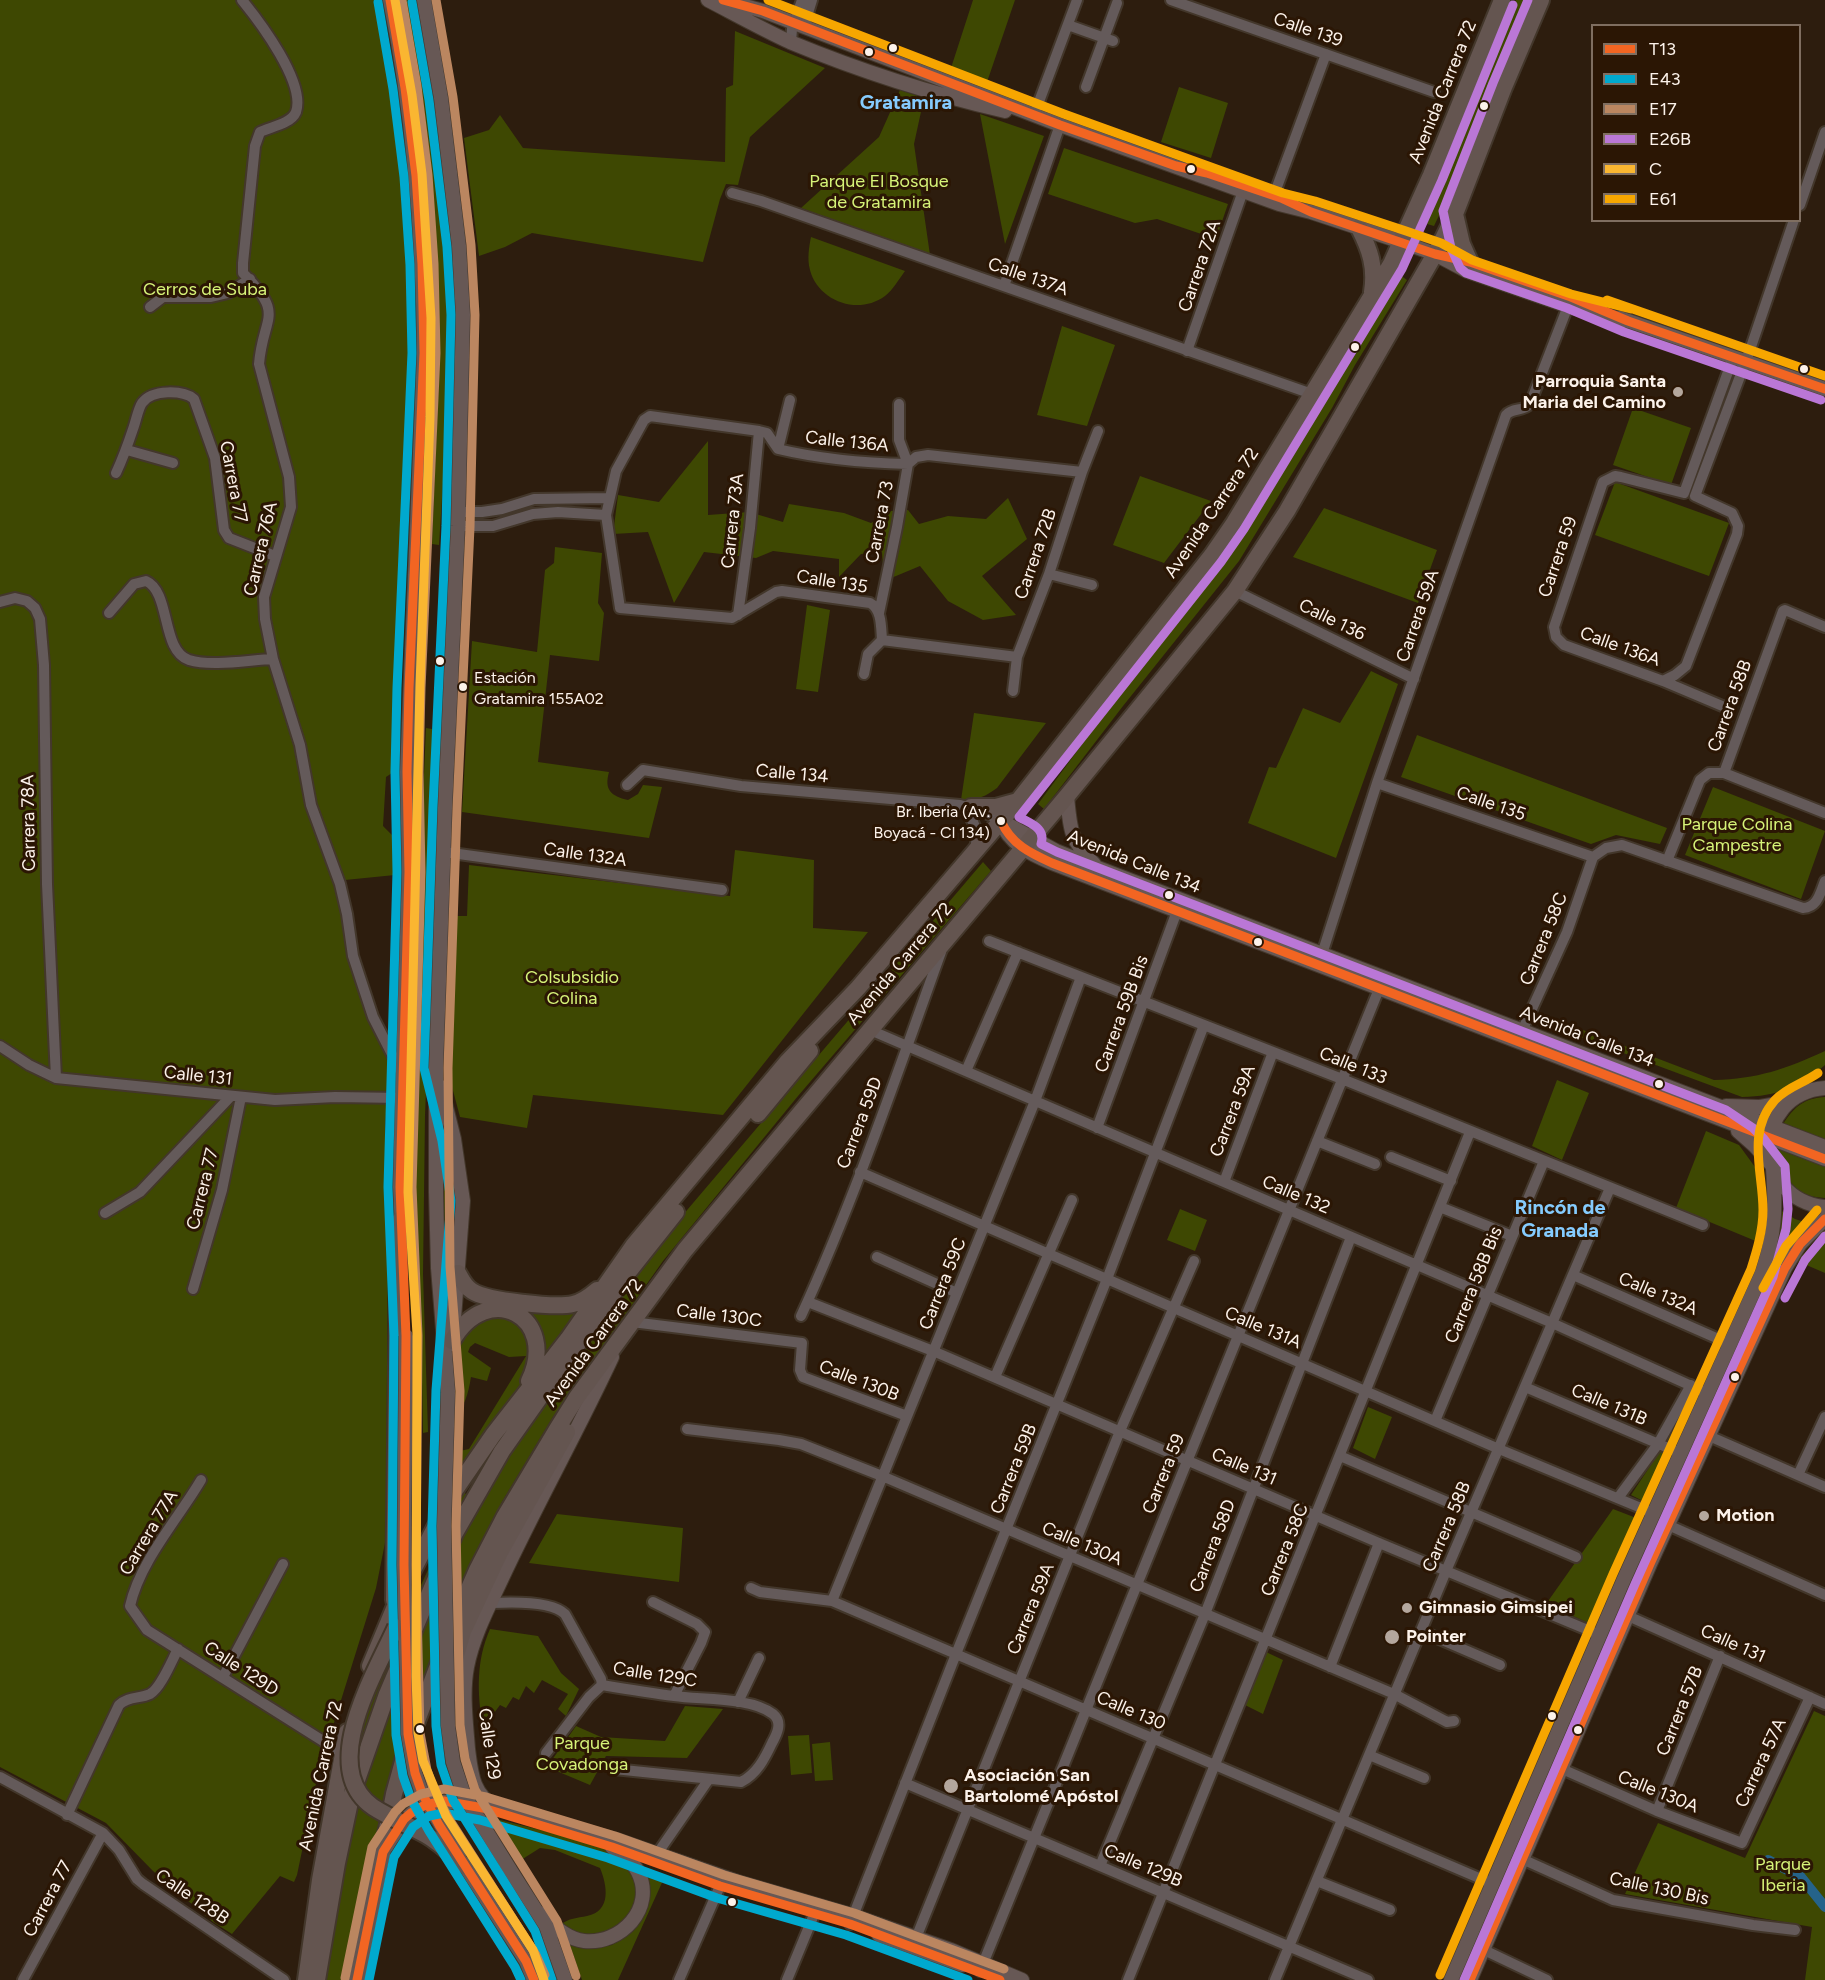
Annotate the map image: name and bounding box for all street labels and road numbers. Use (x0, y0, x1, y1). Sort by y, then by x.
street label: Calle 139 (1271, 8, 1345, 52)
street label: Avenida Carrera 72 (1404, 17, 1482, 167)
street label: Carrera 72A (1174, 217, 1226, 315)
street label: Calle 137A (985, 253, 1071, 301)
street label: Calle 136A (804, 427, 890, 457)
street label: Carrera 77 (214, 439, 252, 525)
street label: Avenida Carrera 72 (1160, 444, 1264, 582)
street label: Carrera 73A (717, 472, 749, 570)
street label: Carrera 73 (861, 479, 899, 565)
street label: Carrera 76A (240, 500, 282, 598)
street label: Carrera 72B (1010, 506, 1062, 602)
street label: Carrera 59 (1534, 514, 1582, 600)
street label: Calle 135 (795, 566, 869, 598)
street label: Carrera 59A (1392, 567, 1444, 665)
street label: Calle 136 (1295, 595, 1369, 645)
street label: Calle 136A (1577, 622, 1663, 672)
street label: Carrera 58B (1703, 657, 1757, 755)
street label: Calle 134 (755, 760, 829, 788)
street label: Carrera 78A (17, 774, 41, 872)
street label: Calle 135 (1453, 782, 1529, 826)
street label: Avenida Calle 134 (1064, 825, 1204, 899)
street label: Calle 132A (542, 838, 628, 872)
street label: Carrera 58C (1516, 889, 1572, 989)
street label: Avenida Carrera 72 (843, 898, 957, 1030)
street label: Carrera 59B Bis (1091, 952, 1153, 1076)
street label: Avenida Calle 134 (1517, 1001, 1657, 1073)
street label: Calle 133 (1316, 1043, 1390, 1089)
street label: Calle 131 (163, 1062, 233, 1090)
street label: Carrera 59A (1206, 1062, 1260, 1160)
street label: Carrera 59D (833, 1074, 887, 1172)
street label: Carrera 77 (182, 1146, 224, 1232)
street label: Calle 132 (1259, 1171, 1333, 1219)
street label: Carrera 58B Bis (1441, 1223, 1507, 1347)
street label: Carrera 59C (915, 1235, 971, 1333)
street label: Calle 132A (1615, 1268, 1701, 1320)
street label: Avenida Carrera 72 (540, 1275, 648, 1411)
street label: Calle 130C (675, 1300, 763, 1332)
street label: Calle 131A (1221, 1302, 1305, 1354)
street label: Calle 130B (816, 1356, 902, 1406)
street label: Calle 131B (1568, 1379, 1650, 1431)
street label: Carrera 59B (986, 1421, 1042, 1517)
street label: Carrera 59 (1138, 1431, 1190, 1517)
street label: Calle 131 (1208, 1444, 1280, 1490)
street label: Carrera 58B (1418, 1478, 1476, 1576)
street label: Carrera 77A (115, 1487, 183, 1579)
street label: Carrera 58D (1185, 1497, 1241, 1595)
street label: Carrera 58C (1257, 1500, 1313, 1600)
street label: Calle 130A (1039, 1517, 1125, 1571)
street label: Carrera 59A (1003, 1560, 1059, 1658)
street label: Calle 131 (1697, 1620, 1769, 1668)
street label: Calle 129D (200, 1637, 282, 1701)
street label: Calle 129C (611, 1658, 699, 1692)
street label: Carrera 57B (1652, 1663, 1708, 1759)
street label: Calle 130 (1093, 1687, 1169, 1735)
street label: Avenida Carrera 72 (295, 1699, 347, 1853)
street label: Calle 129 (473, 1707, 505, 1781)
street label: Carrera 57A (1731, 1715, 1791, 1811)
street label: Calle 130A (1614, 1766, 1702, 1818)
street label: Calle 129B (1101, 1840, 1185, 1892)
street label: Carrera 77 (19, 1857, 77, 1941)
street label: Calle 128B (151, 1865, 233, 1929)
street label: Calle 130 Bis (1607, 1868, 1711, 1910)

